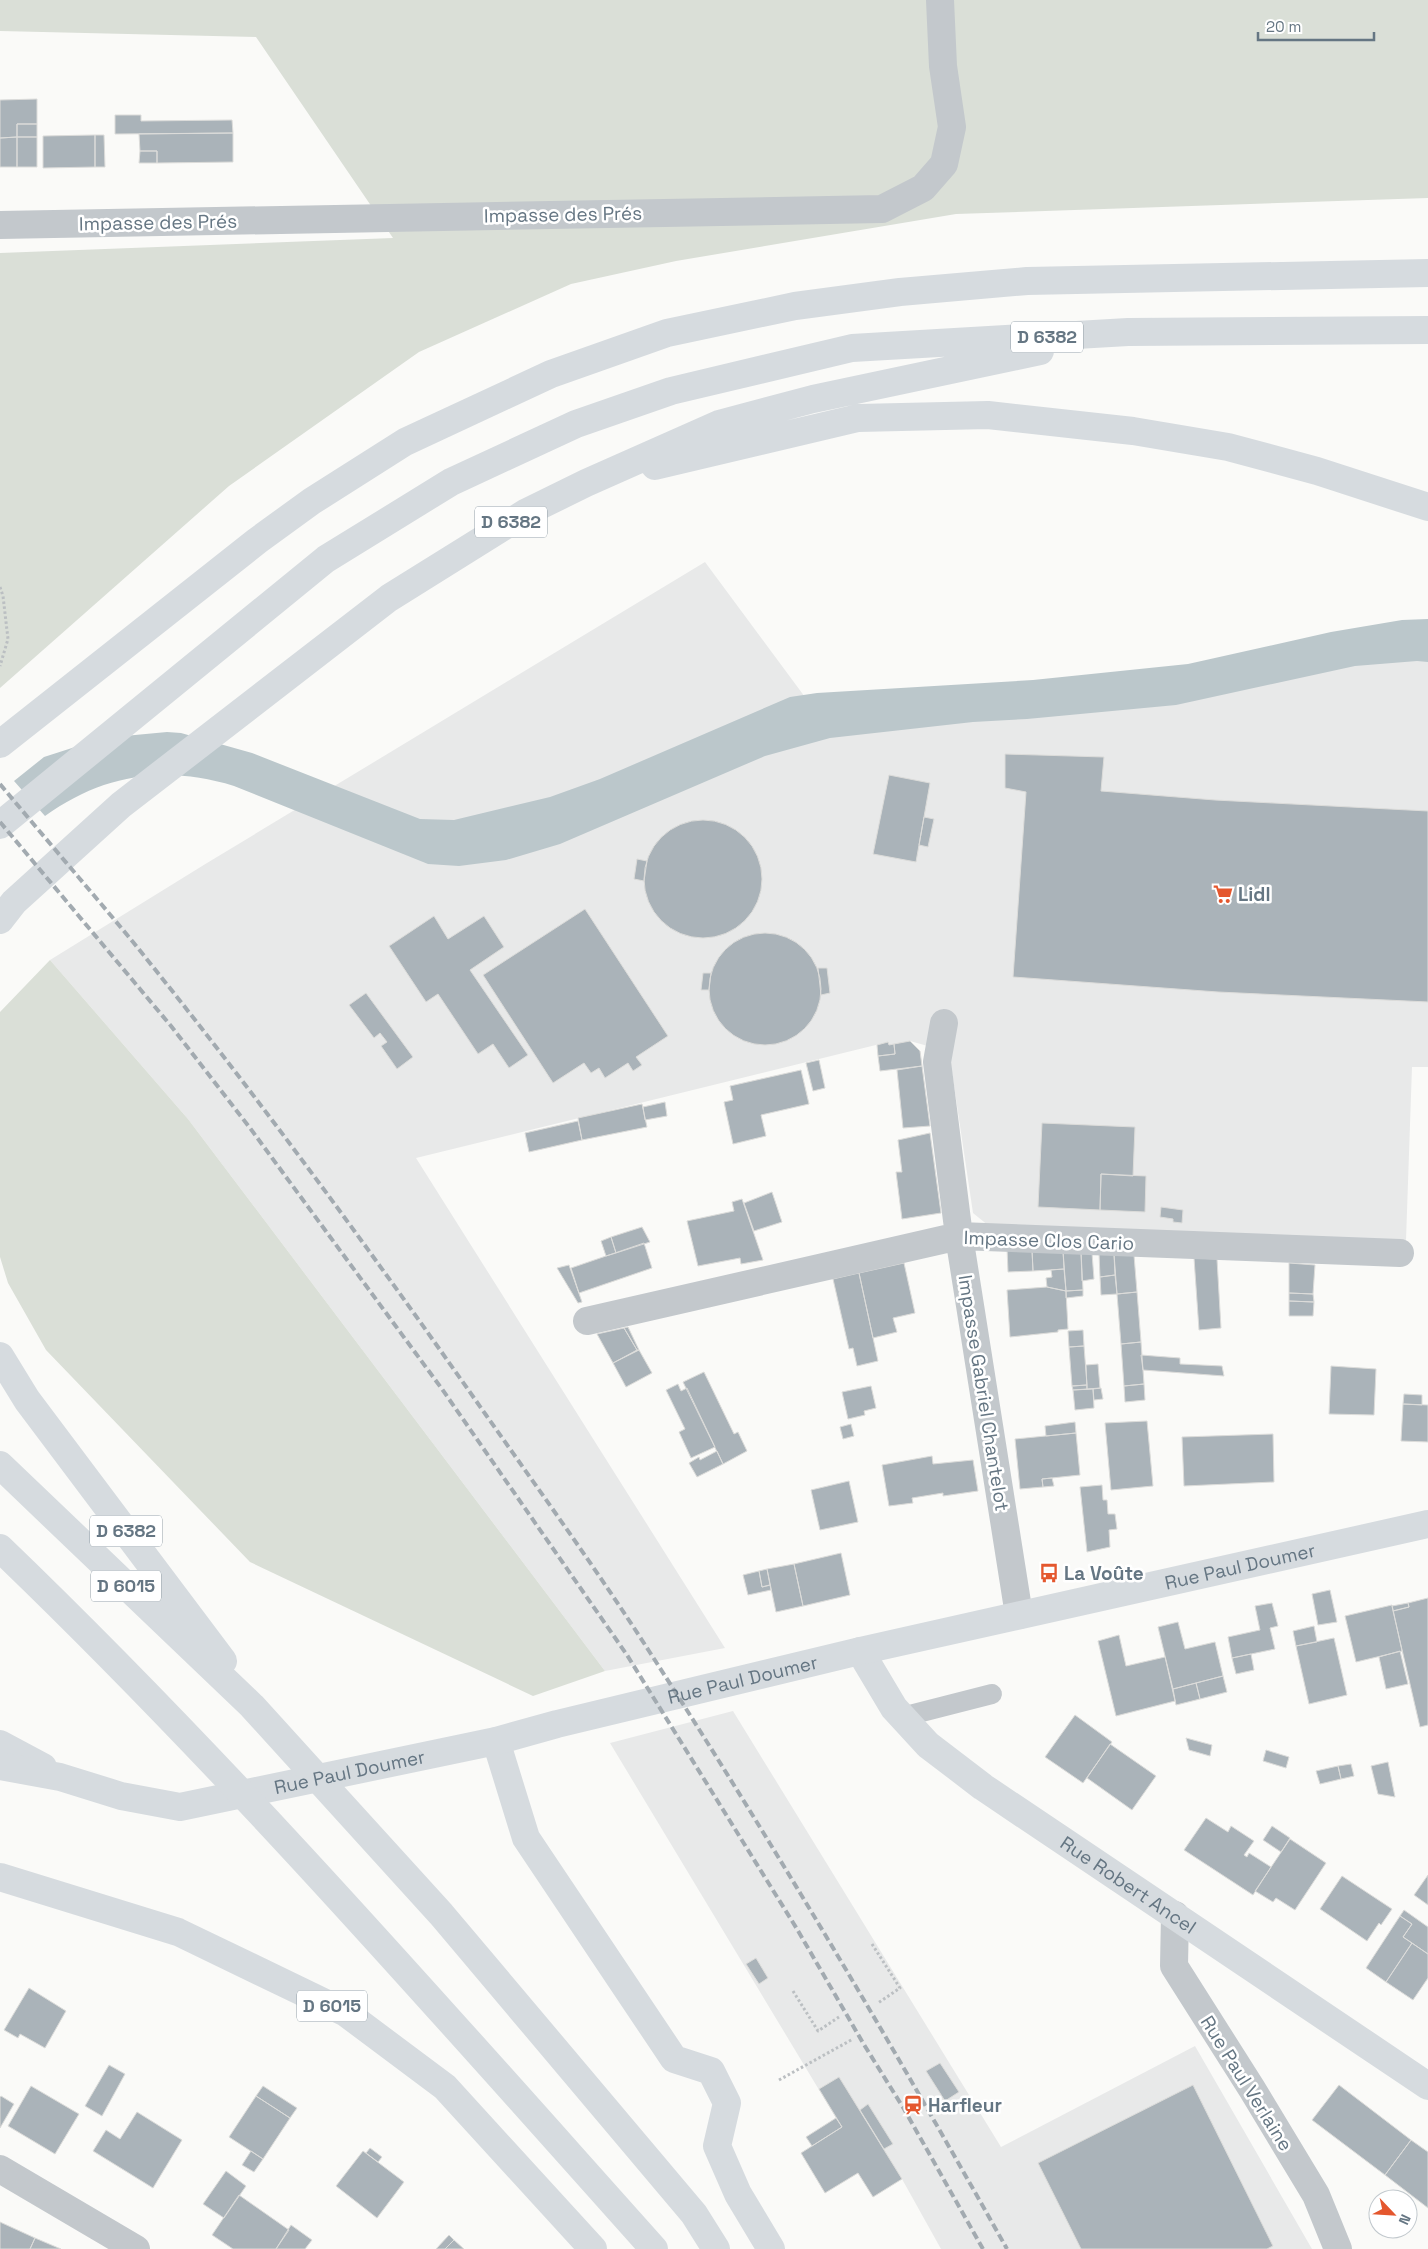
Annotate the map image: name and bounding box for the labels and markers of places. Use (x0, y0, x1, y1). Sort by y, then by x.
place label: Lidl (1238, 882, 1271, 907)
supermarket icon: Lidl (1212, 883, 1234, 905)
place label: La Voûte (1064, 1561, 1144, 1586)
bus stop icon: La Voûte (1038, 1562, 1060, 1584)
place label: Harfleur (928, 2093, 1002, 2118)
station icon: Harfleur (902, 2094, 924, 2116)

